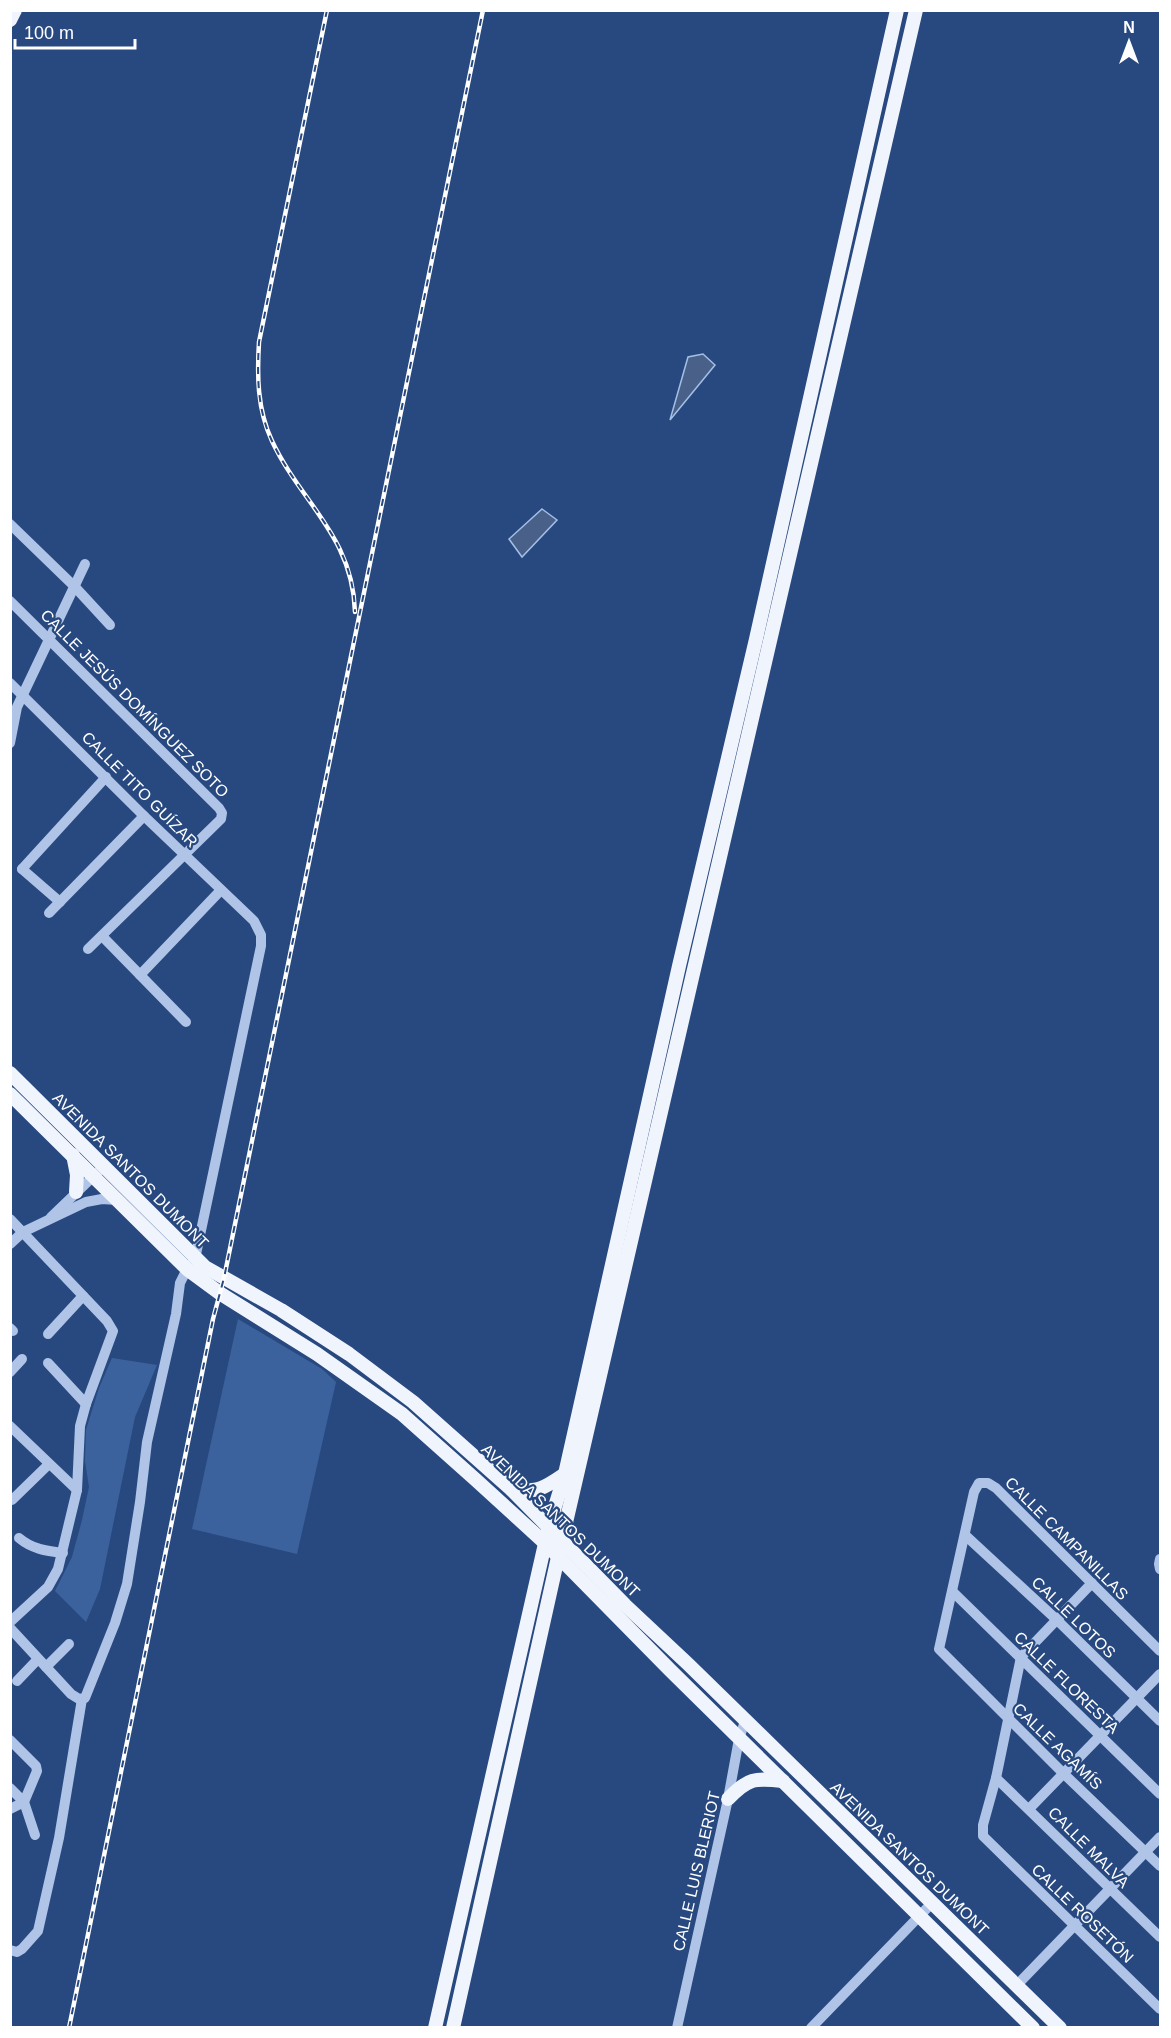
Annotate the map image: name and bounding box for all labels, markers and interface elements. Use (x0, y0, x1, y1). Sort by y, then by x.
scale bar (15, 12, 135, 50)
north arrow (1099, 12, 1159, 72)
text: N (1123, 19, 1135, 36)
text: 100 m (24, 23, 74, 43)
street label: CALLE JESÚS DOMÍNGUEZ SOTO (37, 605, 233, 801)
street label: CALLE TITO GUÍZAR (79, 728, 201, 850)
street label: AVENIDA SANTOS DUMONT (49, 1089, 212, 1252)
street label: AVENIDA SANTOS DUMONT (478, 1440, 643, 1601)
street label: CALLE CAMPANILLAS (1002, 1474, 1131, 1603)
street label: CALLE LOTOS (1029, 1573, 1119, 1661)
street label: CALLE FLORESTA (1011, 1628, 1123, 1737)
street label: CALLE AGAMÍS (1010, 1699, 1106, 1793)
street label: AVENIDA SANTOS DUMONT (827, 1778, 992, 1939)
street label: CALLE LUIS BLERIOT (670, 1789, 723, 1953)
street label: CALLE MALVA (1045, 1804, 1133, 1891)
street label: CALLE ROSETÓN (1028, 1860, 1138, 1966)

